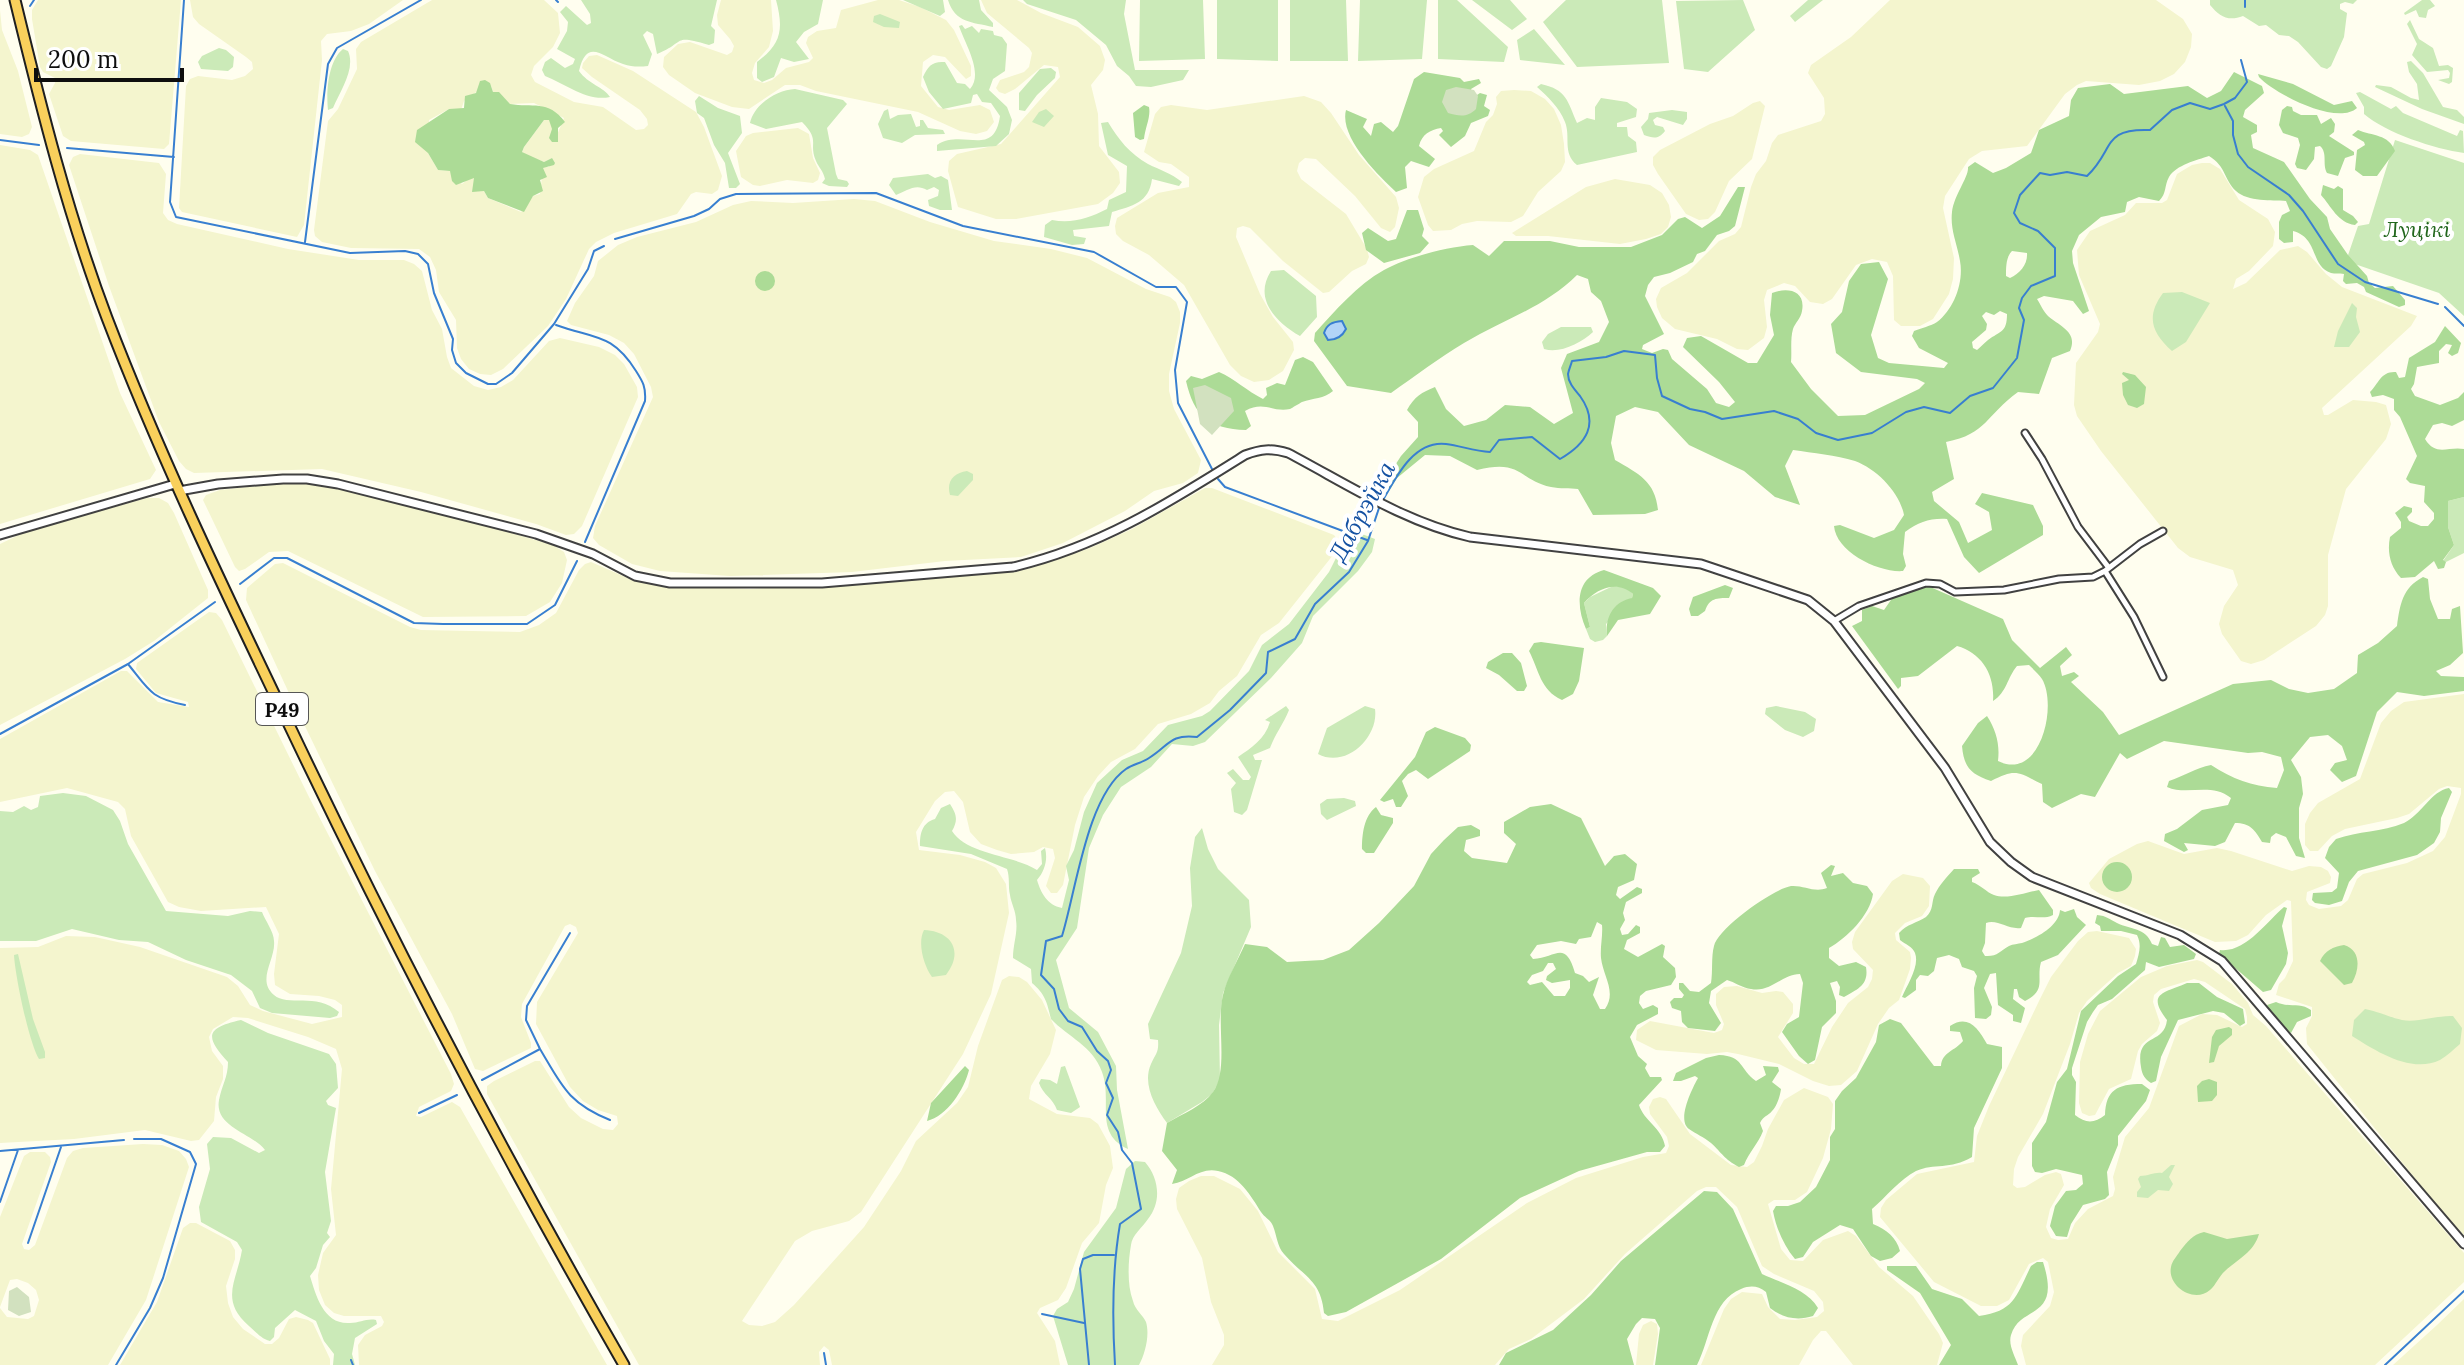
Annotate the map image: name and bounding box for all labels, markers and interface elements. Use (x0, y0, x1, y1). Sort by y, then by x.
scale bar (36, 32, 182, 82)
text: 200 m (48, 44, 118, 75)
park label: Луцікі (2384, 215, 2450, 243)
water label: Дабрэйка (1321, 455, 1402, 567)
road number: Р49 (256, 693, 308, 725)

